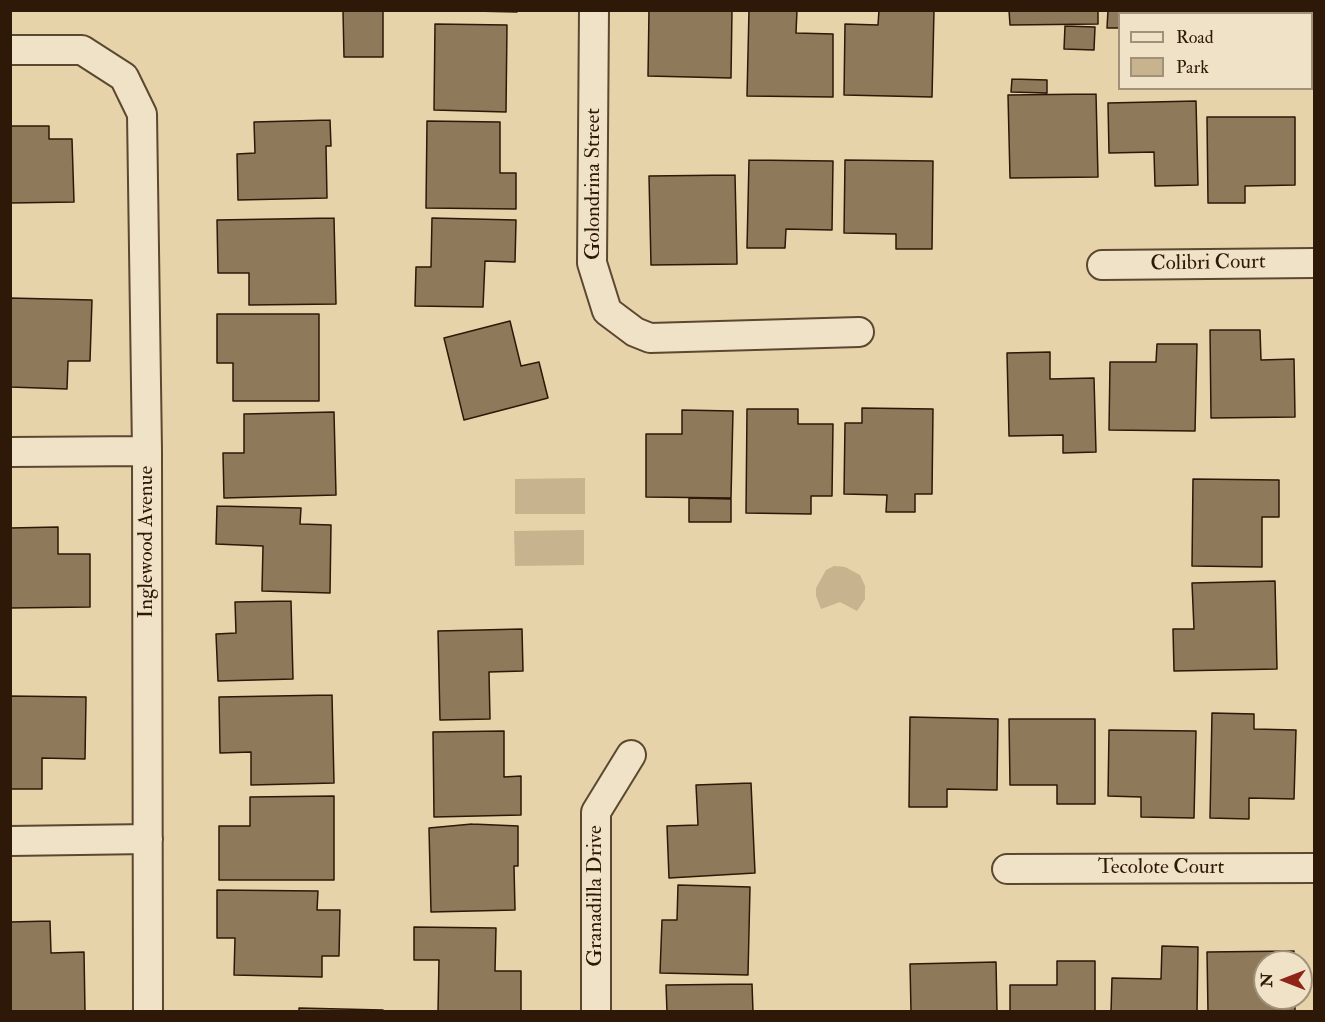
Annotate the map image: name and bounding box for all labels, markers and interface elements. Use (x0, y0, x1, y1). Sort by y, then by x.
legend (1118, 12, 1313, 90)
text: Road (1176, 26, 1214, 49)
text: Park (1176, 56, 1209, 79)
street label: Golondrina Street (581, 108, 607, 260)
street label: Colibri Court (1150, 250, 1266, 278)
street label: Inglewood Avenue (134, 466, 160, 618)
street label: Granadilla Drive (583, 825, 609, 967)
street label: Tecolote Court (1098, 855, 1224, 881)
north arrow (1253, 950, 1313, 1010)
text: N (1257, 973, 1277, 987)

